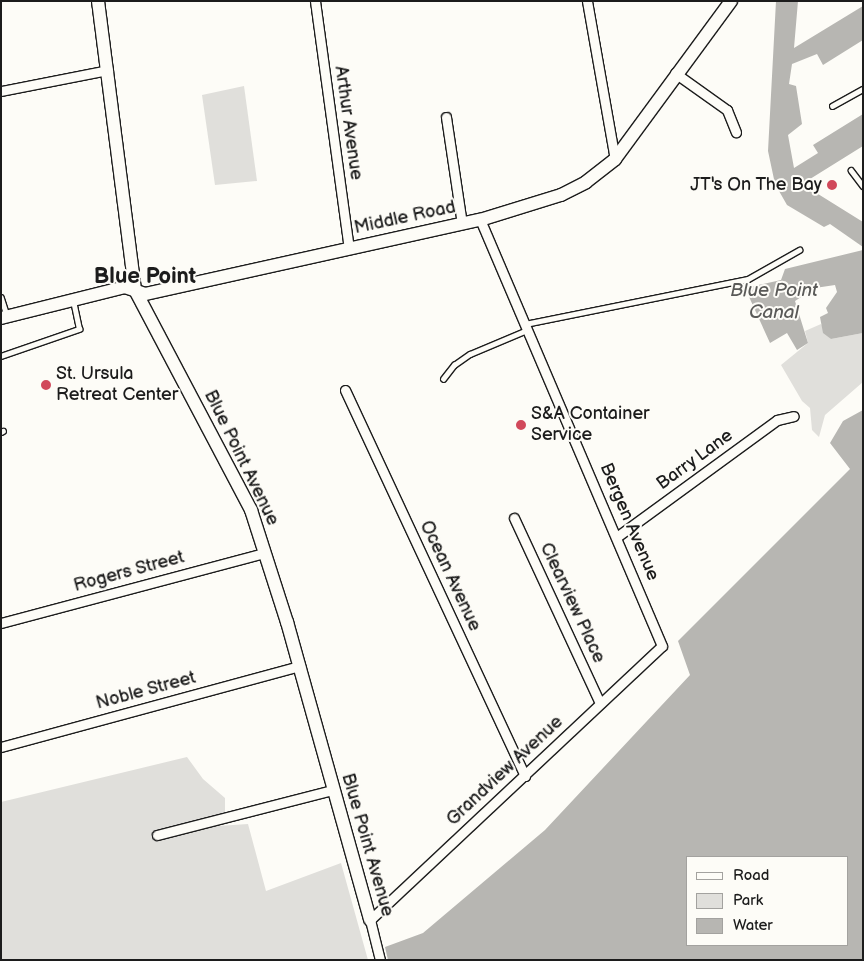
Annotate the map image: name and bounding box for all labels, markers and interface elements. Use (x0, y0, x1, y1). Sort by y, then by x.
street label: Arthur Avenue (329, 65, 367, 181)
place label: JT's On The Bay (690, 174, 822, 196)
marker: JT's On The Bay (826, 179, 838, 191)
street label: Middle Road (352, 197, 458, 239)
district label: Blue Point (94, 264, 196, 290)
water label: Blue Point Canal (730, 280, 818, 324)
place label: St. Ursula Retreat Center (56, 364, 178, 406)
marker: St. Ursula Retreat Center (40, 379, 52, 391)
street label: Blue Point Avenue (199, 387, 283, 529)
place label: S&A Container Service (531, 404, 650, 446)
marker: S&A Container Service (515, 419, 527, 431)
street label: Barry Lane (652, 425, 738, 495)
street label: Bergen Avenue (595, 460, 663, 584)
street label: Ocean Avenue (415, 517, 485, 635)
street label: Clearview Place (535, 539, 609, 667)
street label: Rogers Street (71, 547, 187, 597)
street label: Noble Street (94, 667, 198, 715)
street label: Grandview Avenue (442, 712, 568, 830)
street label: Blue Point Avenue (336, 771, 398, 919)
legend (686, 856, 849, 946)
text: Road (733, 866, 769, 885)
text: Park (733, 891, 763, 910)
text: Water (733, 916, 773, 935)

